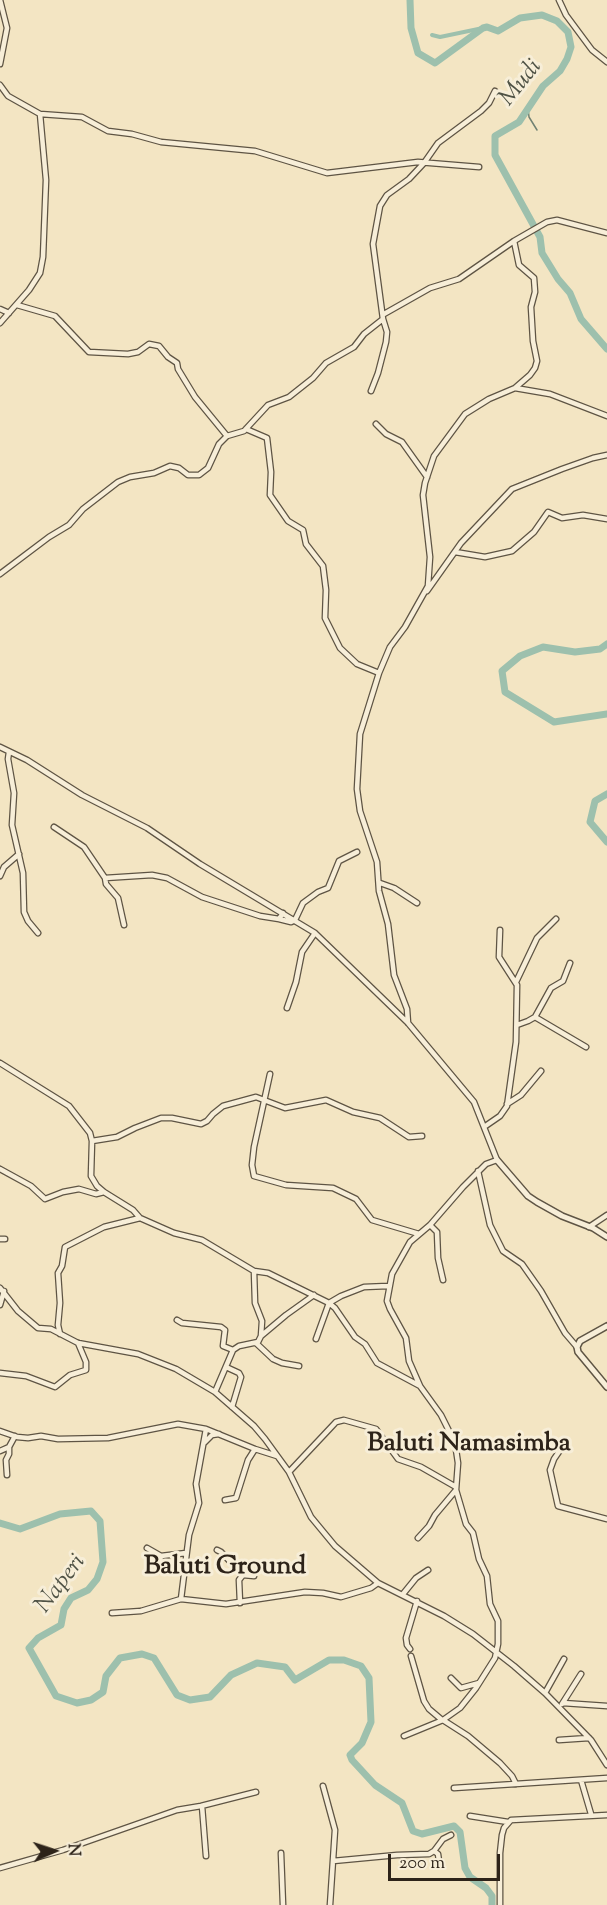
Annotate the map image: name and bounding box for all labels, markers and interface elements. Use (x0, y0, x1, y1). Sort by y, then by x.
water label: Mudi (494, 55, 550, 113)
district label: Baluti Namasimba (367, 1430, 571, 1462)
water label: Naperi (31, 1550, 93, 1620)
district label: Baluti Ground (144, 1553, 306, 1585)
north arrow (24, 1821, 84, 1881)
scale bar (391, 1842, 504, 1880)
text: N (61, 1843, 84, 1857)
text: 200 m (399, 1851, 445, 1877)

